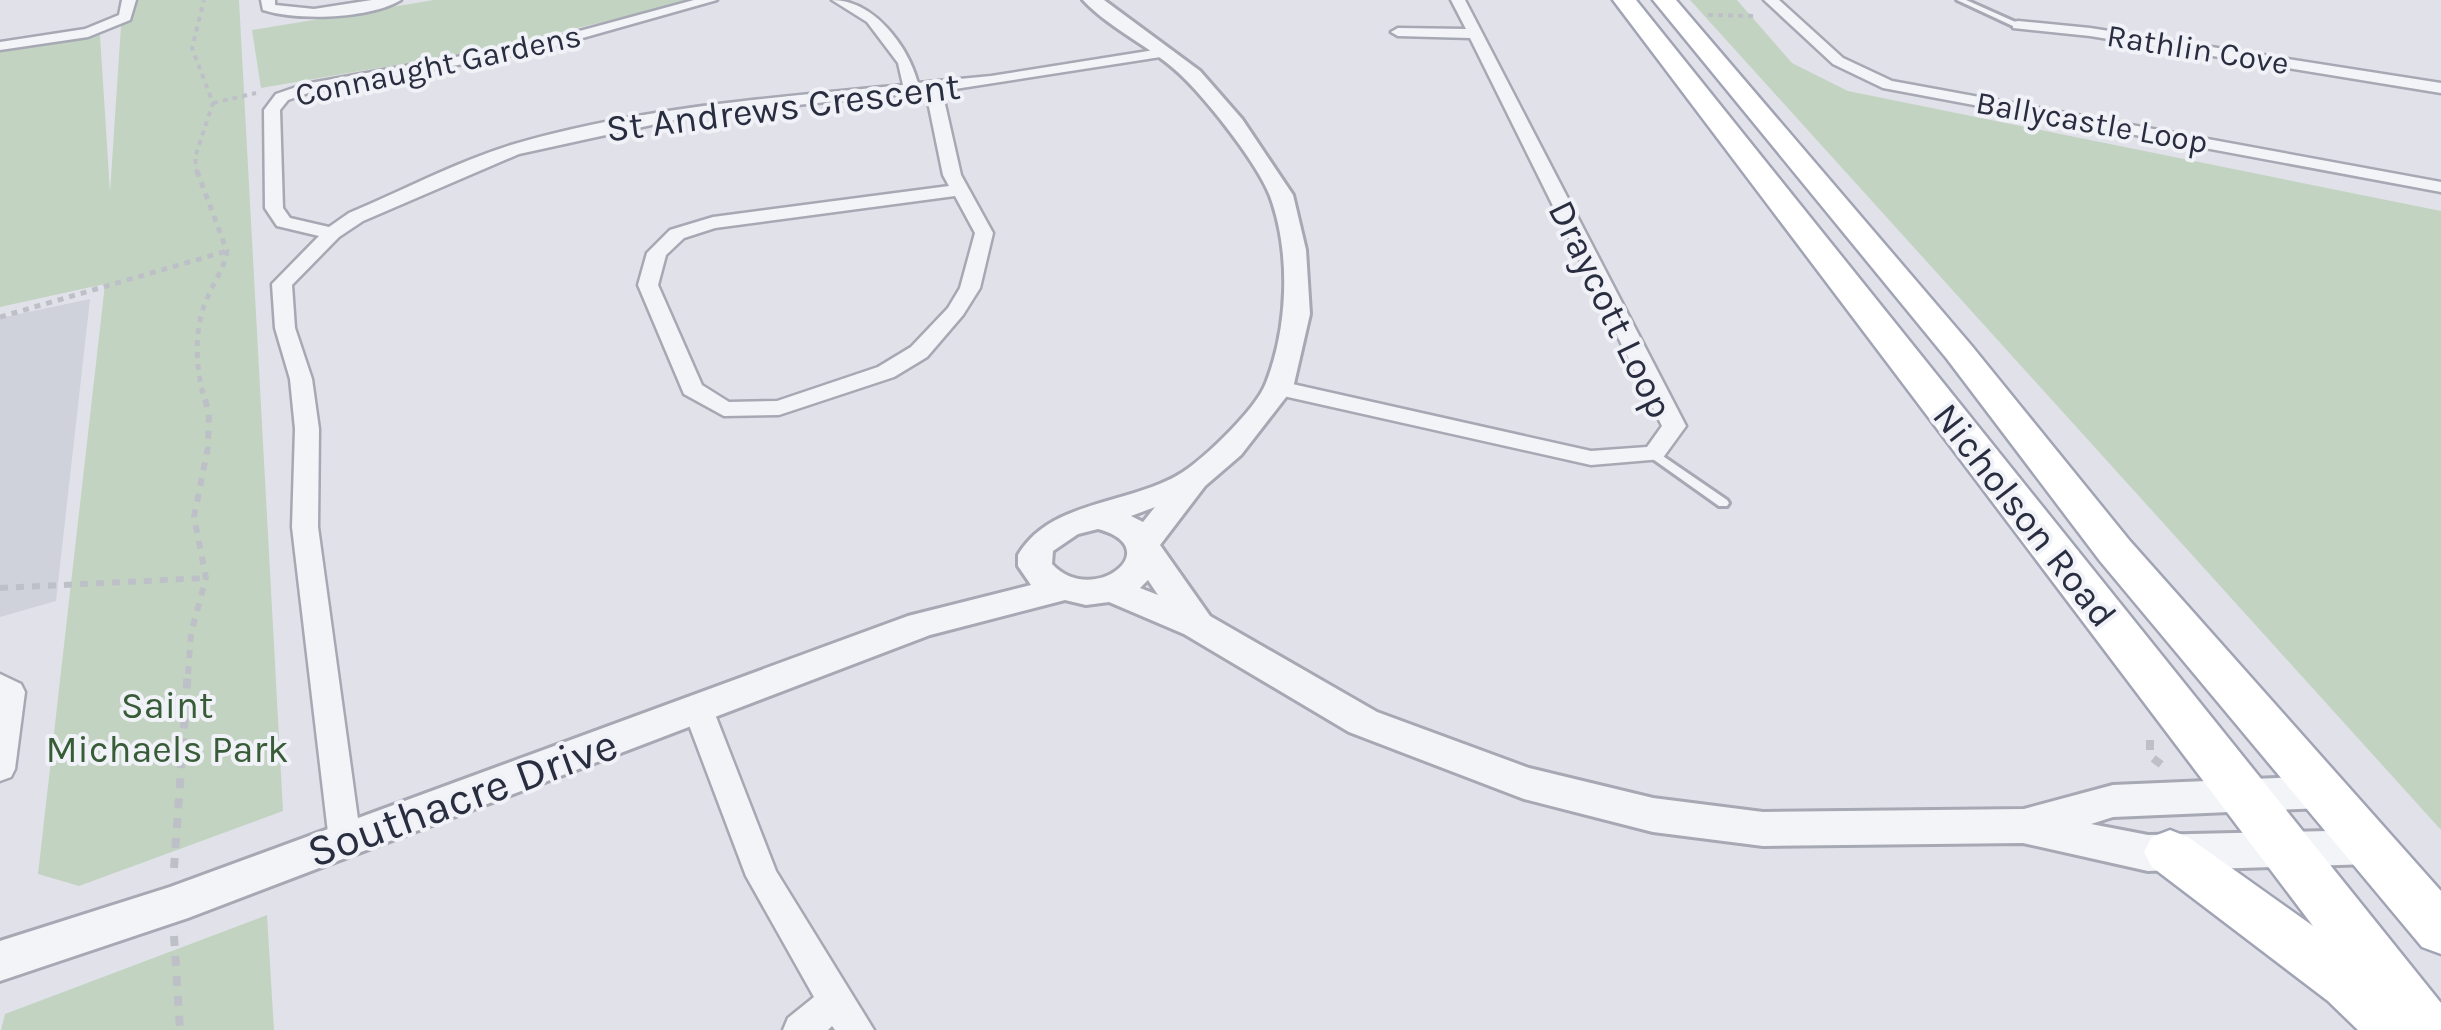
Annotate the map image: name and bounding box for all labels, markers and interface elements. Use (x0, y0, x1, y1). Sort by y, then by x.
street label: Connaught Gardens (292, 17, 584, 114)
street label: Rathlin Cove (2104, 17, 2291, 82)
street label: St Andrews Crescent (604, 63, 963, 152)
street label: Ballycastle Loop (1973, 84, 2211, 161)
street label: Draycott Loop (1538, 193, 1683, 426)
street label: Nicholson Road (1923, 395, 2126, 636)
park label: Saint Michaels Park (45, 683, 289, 772)
street label: Southacre Drive (300, 718, 625, 878)

